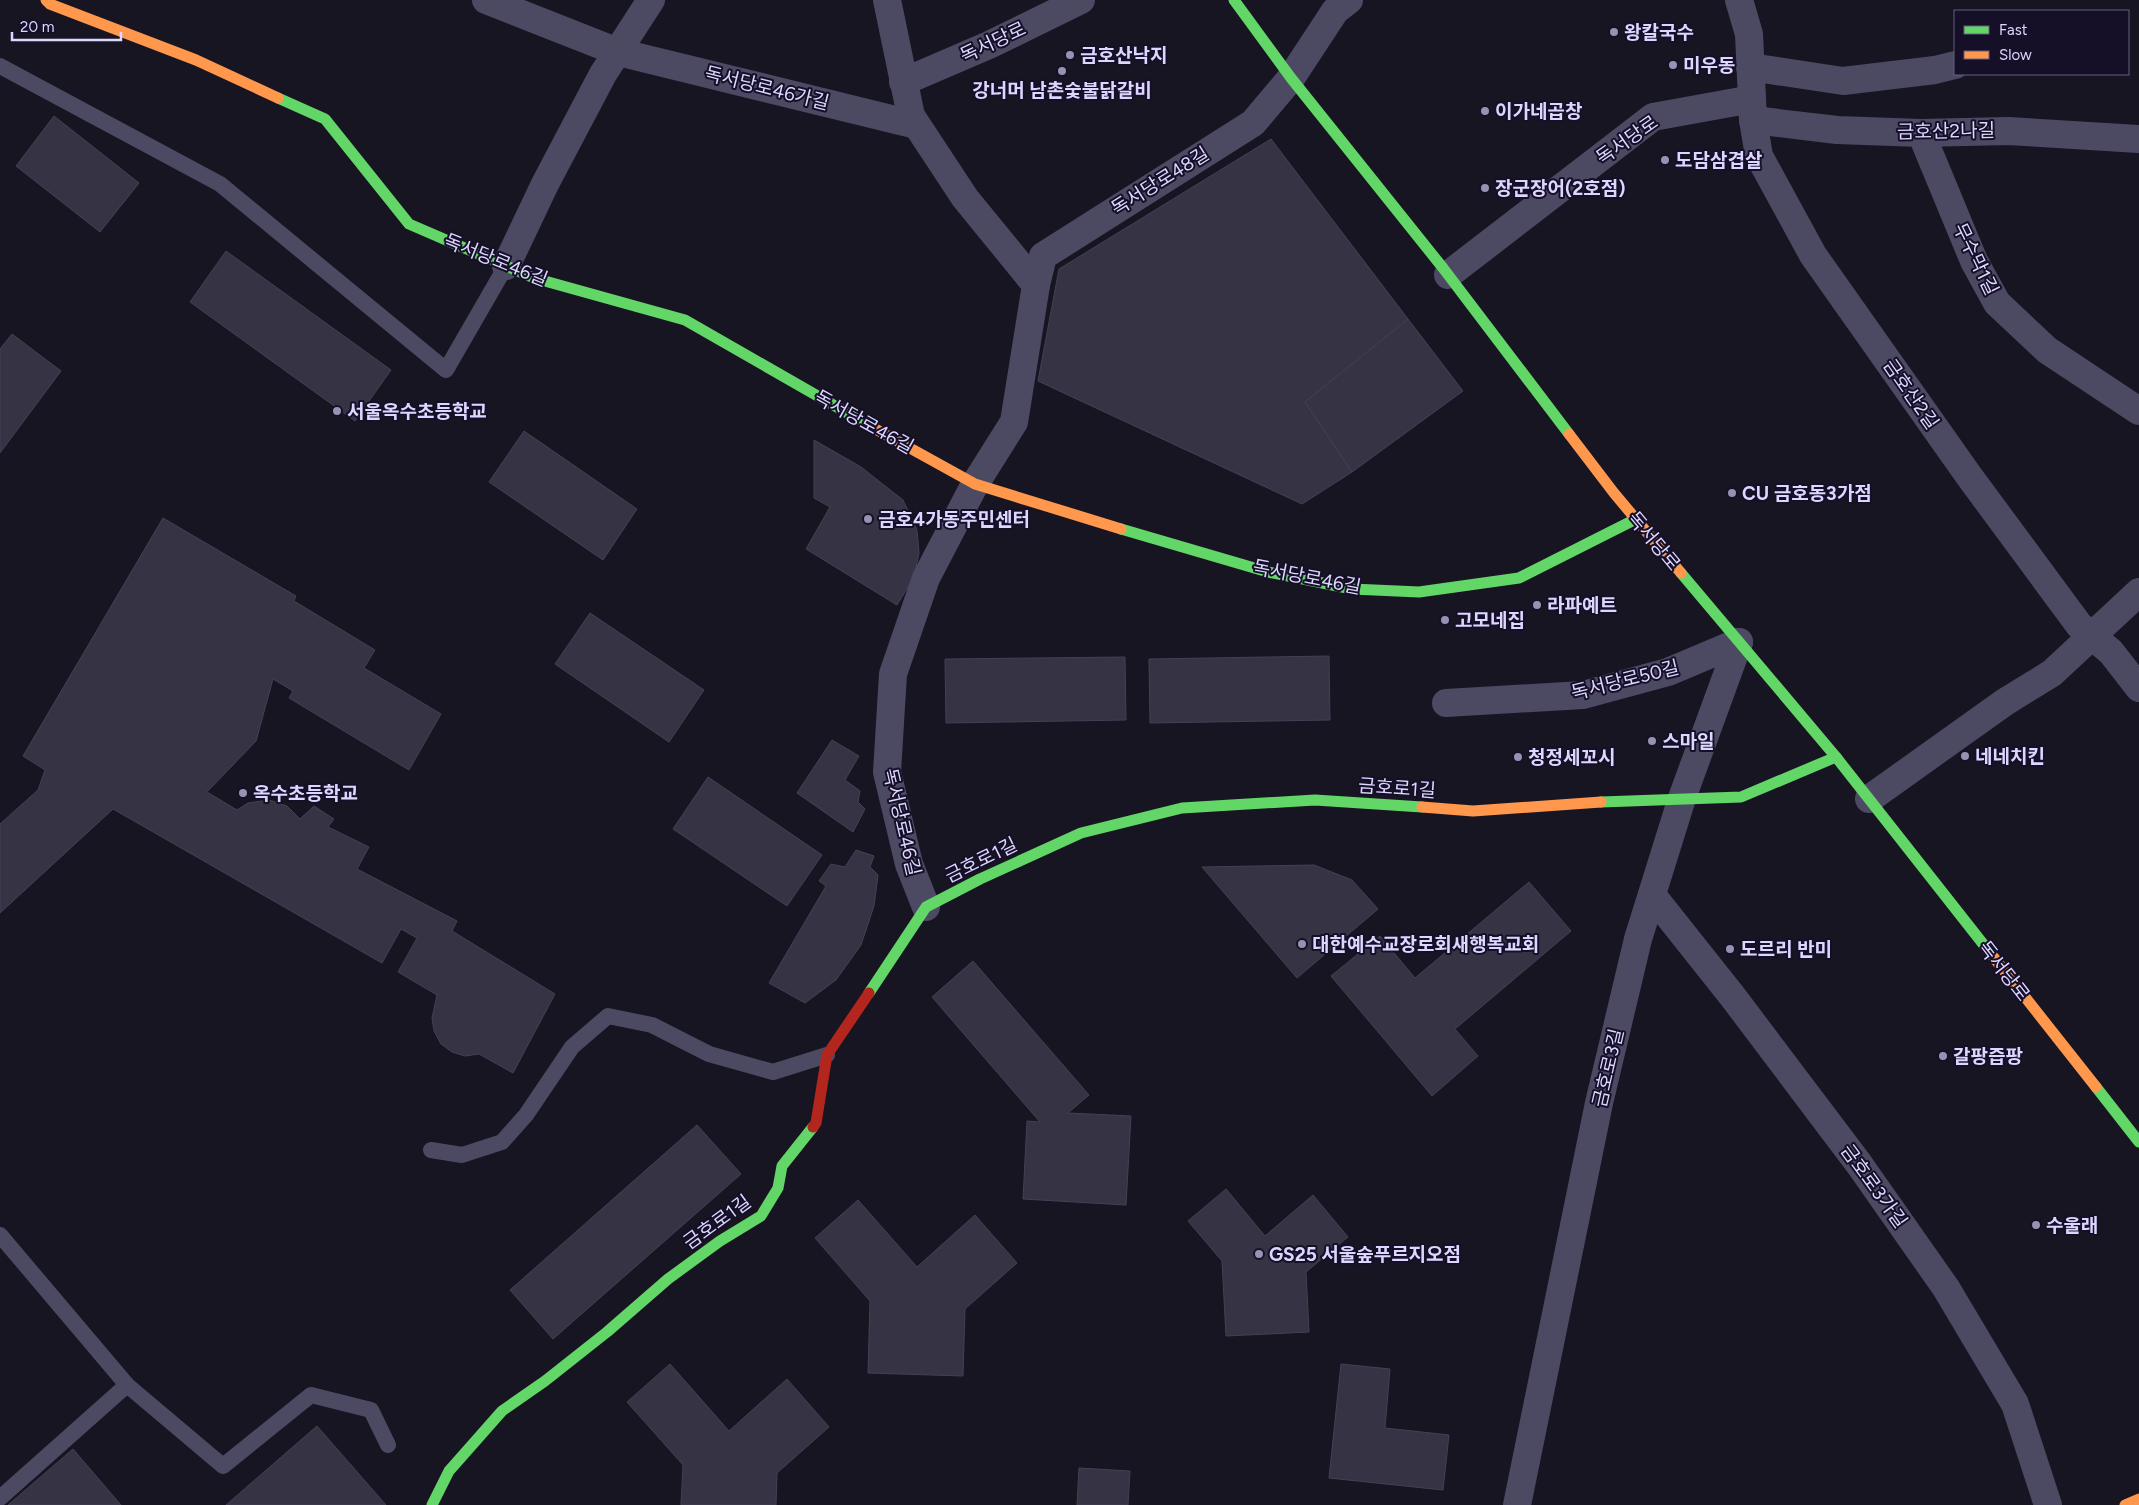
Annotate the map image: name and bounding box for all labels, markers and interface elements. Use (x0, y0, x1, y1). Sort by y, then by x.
scale bar (12, 10, 121, 42)
legend (1954, 10, 2129, 75)
street label: 독서당로 (956, 17, 1030, 67)
text: 20 m (20, 18, 54, 36)
place label: 왕칼국수 (1624, 21, 1694, 44)
text: Fast (1999, 21, 2028, 39)
marker: 왕칼국수 (1608, 26, 1620, 38)
place label: 금호산낙지 (1080, 44, 1167, 67)
text: Slow (1999, 46, 2032, 64)
marker: 금호산낙지 (1064, 49, 1076, 61)
place label: 미우동 (1683, 54, 1735, 77)
marker: 미우동 (1667, 59, 1679, 71)
street label: 독서당로46가길 (702, 61, 832, 115)
marker: 강너머 남촌숯불닭갈비 (1056, 65, 1068, 77)
place label: 강너머 남촌숯불닭갈비 (972, 79, 1152, 102)
place label: 이가네곱창 (1495, 100, 1582, 123)
marker: 이가네곱창 (1479, 105, 1491, 117)
street label: 독서당로 (1592, 111, 1662, 169)
street label: 금호산2나길 (1897, 119, 1995, 143)
street label: 독서당로48길 (1107, 142, 1213, 220)
place label: 도담삼겹살 (1675, 149, 1762, 172)
marker: 도담삼겹살 (1659, 154, 1671, 166)
place label: 장군장어(2호점) (1495, 177, 1625, 200)
marker: 장군장어(2호점) (1479, 182, 1491, 194)
street label: 무수막1길 (1949, 219, 2003, 299)
street label: 독서당로46길 (441, 229, 551, 291)
street label: 금호산2길 (1878, 354, 1944, 434)
street label: 독서당로46길 (810, 385, 918, 459)
place label: 서울옥수초등학교 (347, 400, 487, 423)
marker: 서울옥수초등학교 (331, 405, 343, 417)
place label: CU 금호동3가점 (1742, 482, 1872, 505)
marker: CU 금호동3가점 (1726, 487, 1738, 499)
street label: 독서당로 (1623, 507, 1685, 575)
place label: 금호4가동주민센터 (878, 508, 1030, 531)
marker: 금호4가동주민센터 (862, 513, 874, 525)
street label: 독서당로46길 (1251, 555, 1363, 599)
place label: 라파예트 (1547, 594, 1617, 617)
marker: 라파예트 (1531, 599, 1543, 611)
place label: 고모네집 (1455, 609, 1525, 632)
marker: 고모네집 (1439, 614, 1451, 626)
street label: 독서당로50길 (1569, 655, 1681, 705)
place label: 스마일 (1662, 730, 1714, 753)
marker: 스마일 (1646, 735, 1658, 747)
place label: 네네치킨 (1975, 745, 2045, 768)
place label: 청정세꼬시 (1528, 746, 1615, 769)
marker: 네네치킨 (1959, 750, 1971, 762)
marker: 청정세꼬시 (1512, 751, 1524, 763)
street label: 독서당로46길 (878, 766, 926, 878)
street label: 금호로1길 (1357, 774, 1437, 802)
place label: 옥수초등학교 (253, 782, 358, 805)
marker: 옥수초등학교 (237, 787, 249, 799)
street label: 금호로1길 (941, 833, 1021, 887)
place label: 대한예수교장로회새행복교회 (1312, 933, 1539, 956)
street label: 독서당로 (1973, 936, 2035, 1006)
marker: 대한예수교장로회새행복교회 (1296, 938, 1308, 950)
place label: 도르리 반미 (1740, 938, 1832, 961)
marker: 도르리 반미 (1724, 943, 1736, 955)
street label: 금호로3길 (1588, 1026, 1628, 1110)
place label: 갈팡즙팡 (1953, 1045, 2023, 1068)
marker: 갈팡즙팡 (1937, 1050, 1949, 1062)
street label: 금호로3가길 (1836, 1140, 1912, 1232)
street label: 금호로1길 (679, 1190, 755, 1254)
place label: 수울래 (2046, 1214, 2098, 1237)
marker: 수울래 (2030, 1219, 2042, 1231)
place label: GS25 서울숲푸르지오점 (1269, 1243, 1461, 1266)
marker: GS25 서울숲푸르지오점 (1253, 1248, 1265, 1260)

